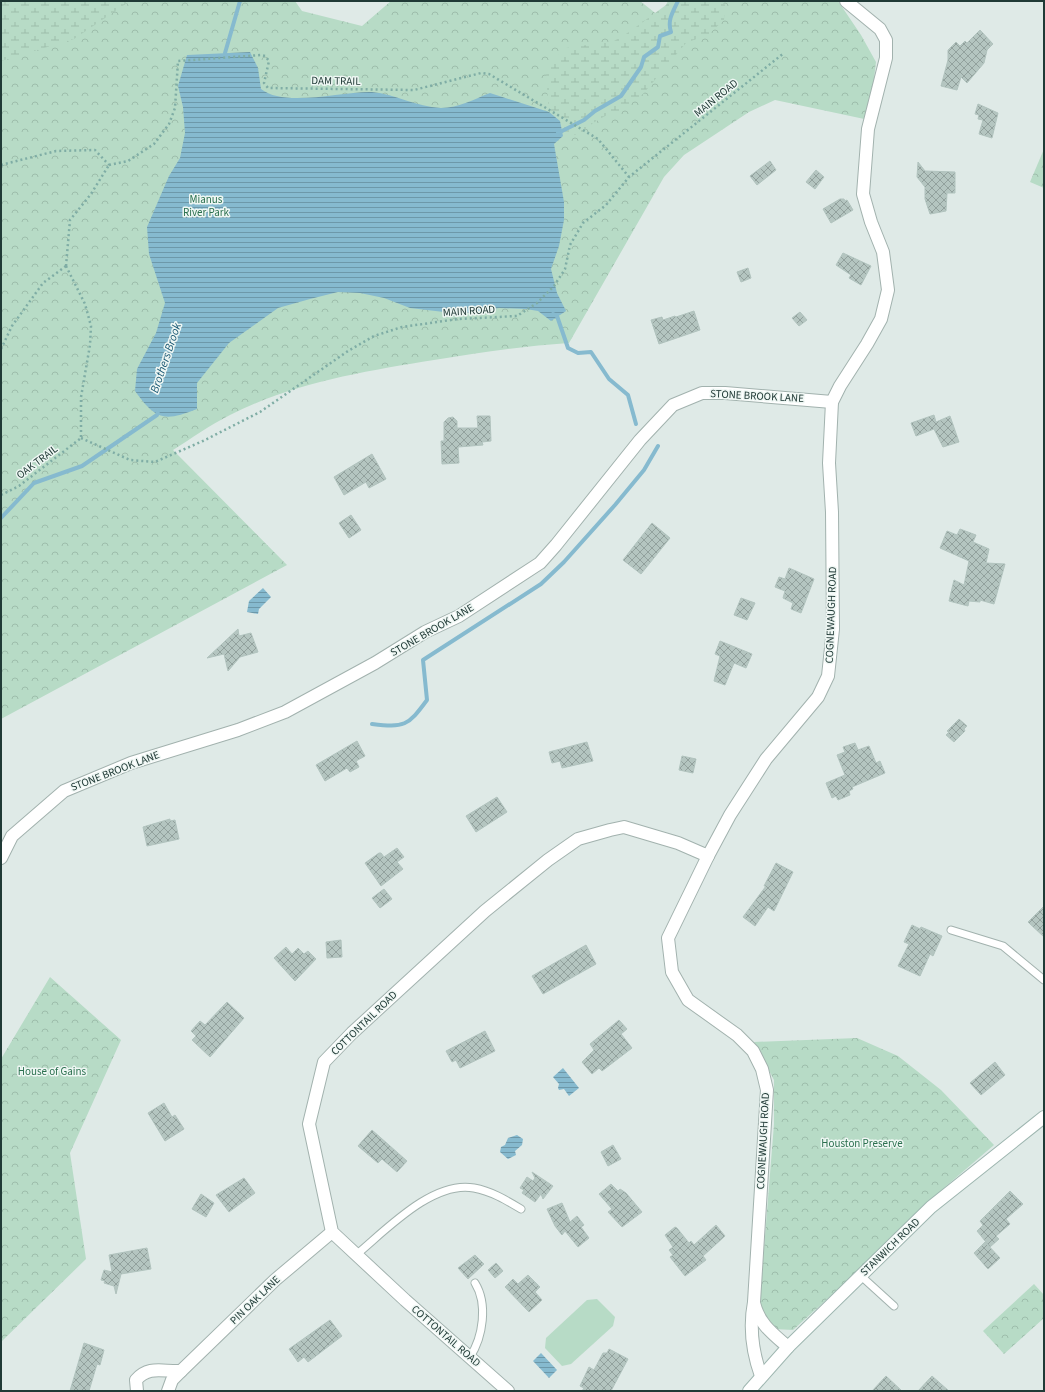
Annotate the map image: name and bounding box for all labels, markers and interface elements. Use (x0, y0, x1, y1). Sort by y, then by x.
street label: DAM TRAIL (311, 73, 361, 89)
street label: MAIN ROAD (691, 76, 741, 120)
park label: Mianus River Park (183, 192, 230, 220)
street label: MAIN ROAD (442, 302, 496, 320)
water label: Brothers Brook (146, 320, 186, 395)
street label: STONE BROOK LANE (710, 386, 804, 406)
street label: OAK TRAIL (13, 441, 61, 482)
street label: COGNEWAUGH ROAD (822, 566, 840, 664)
street label: STONE BROOK LANE (388, 600, 477, 660)
street label: STONE BROOK LANE (68, 747, 162, 795)
street label: COTTONTAIL ROAD (327, 987, 401, 1059)
park label: House of Gains (18, 1064, 87, 1079)
street label: COGNEWAUGH ROAD (753, 1092, 773, 1190)
park label: Houston Preserve (821, 1136, 903, 1151)
street label: STANWICH ROAD (857, 1214, 923, 1279)
street label: PIN OAK LANE (227, 1272, 284, 1328)
street label: COTTONTAIL ROAD (408, 1302, 484, 1370)

